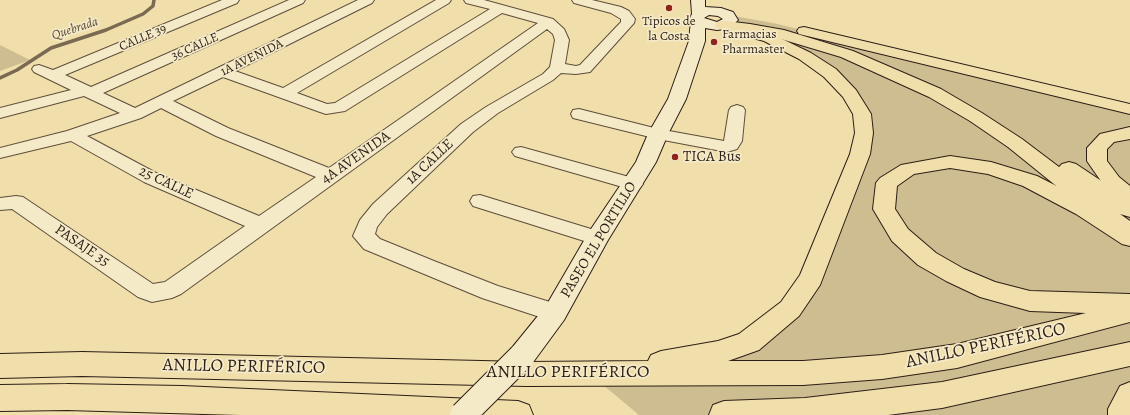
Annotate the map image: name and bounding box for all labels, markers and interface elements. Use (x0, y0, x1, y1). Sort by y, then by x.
marker: Tipicos de la Costa (664, 3, 674, 13)
water label: Quebrada (50, 14, 100, 44)
place label: Tipicos de la Costa (642, 14, 696, 45)
street label: CALLE 39 (117, 21, 169, 55)
place label: Farmacias Pharmaster (722, 27, 784, 58)
street label: 36 CALLE (169, 30, 221, 64)
street label: 1A AVENIDA (218, 36, 286, 80)
marker: Farmacias Pharmaster (709, 37, 719, 47)
street label: 4A AVENIDA (318, 128, 394, 188)
street label: 1A CALLE (402, 135, 458, 189)
place label: TICA Bus (683, 148, 741, 166)
marker: TICA Bus (670, 152, 680, 162)
street label: 25 CALLE (136, 163, 196, 203)
street label: PASEO EL PORTILLO (557, 179, 641, 301)
street label: PASAJE 35 (51, 221, 113, 271)
street label: ANILLO PERIFÉRICO (904, 319, 1068, 373)
street label: ANILLO PERIFÉRICO (162, 355, 326, 379)
street label: ANILLO PERIFÉRICO (487, 362, 649, 384)

